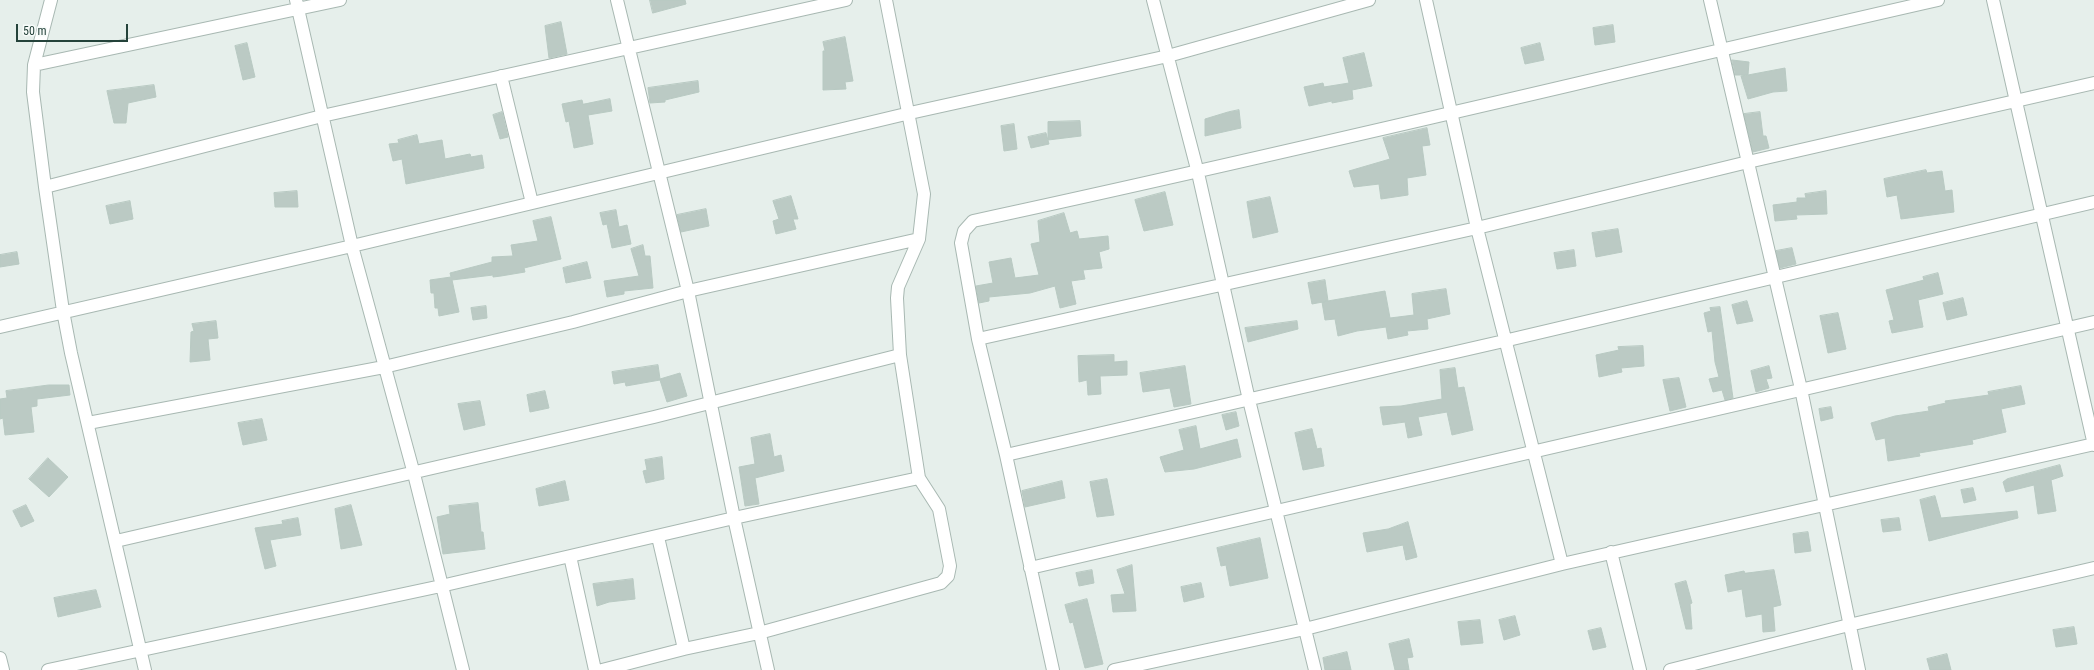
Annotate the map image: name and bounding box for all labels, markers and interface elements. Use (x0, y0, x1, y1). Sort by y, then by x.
scale bar (18, 16, 130, 42)
text: 50 m (23, 24, 47, 38)

